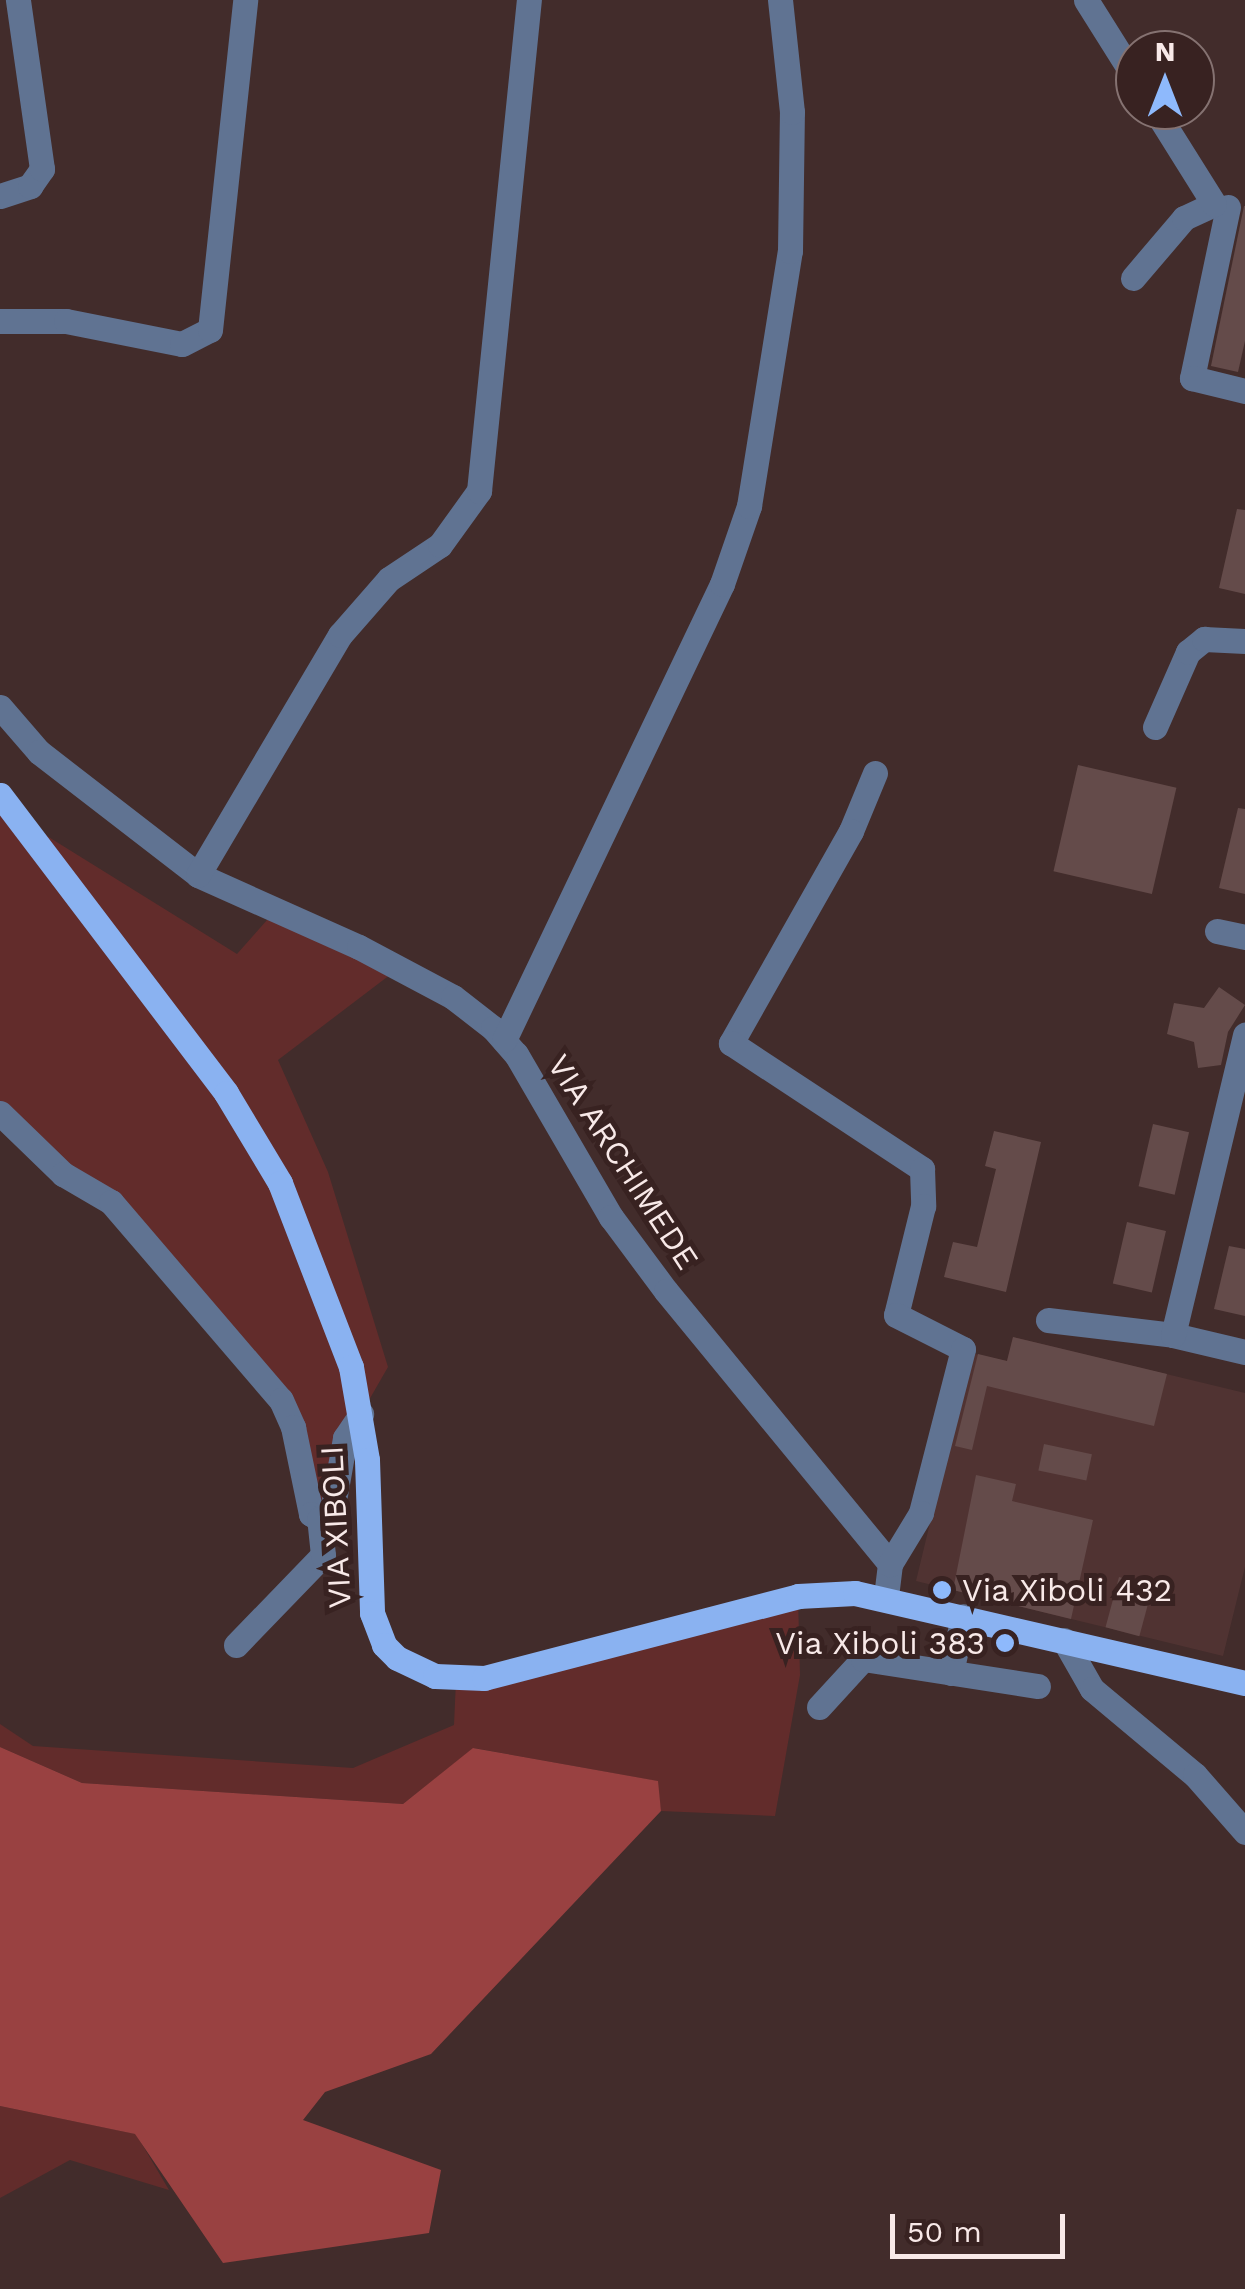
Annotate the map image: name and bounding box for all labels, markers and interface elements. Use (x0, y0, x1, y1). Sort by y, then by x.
north arrow (1115, 30, 1215, 130)
text: N (1155, 35, 1175, 68)
street label: VIA ARCHIMEDE (539, 1046, 707, 1278)
street label: VIA XIBOLI (313, 1444, 359, 1610)
place label: Via Xiboli 432 (962, 1571, 1173, 1609)
marker: Via Xiboli 432 (931, 1579, 953, 1601)
place label: Via Xiboli 383 (774, 1624, 985, 1662)
marker: Via Xiboli 383 (994, 1632, 1016, 1654)
scale bar (895, 2194, 1070, 2256)
text: 50 m (907, 2214, 982, 2249)

